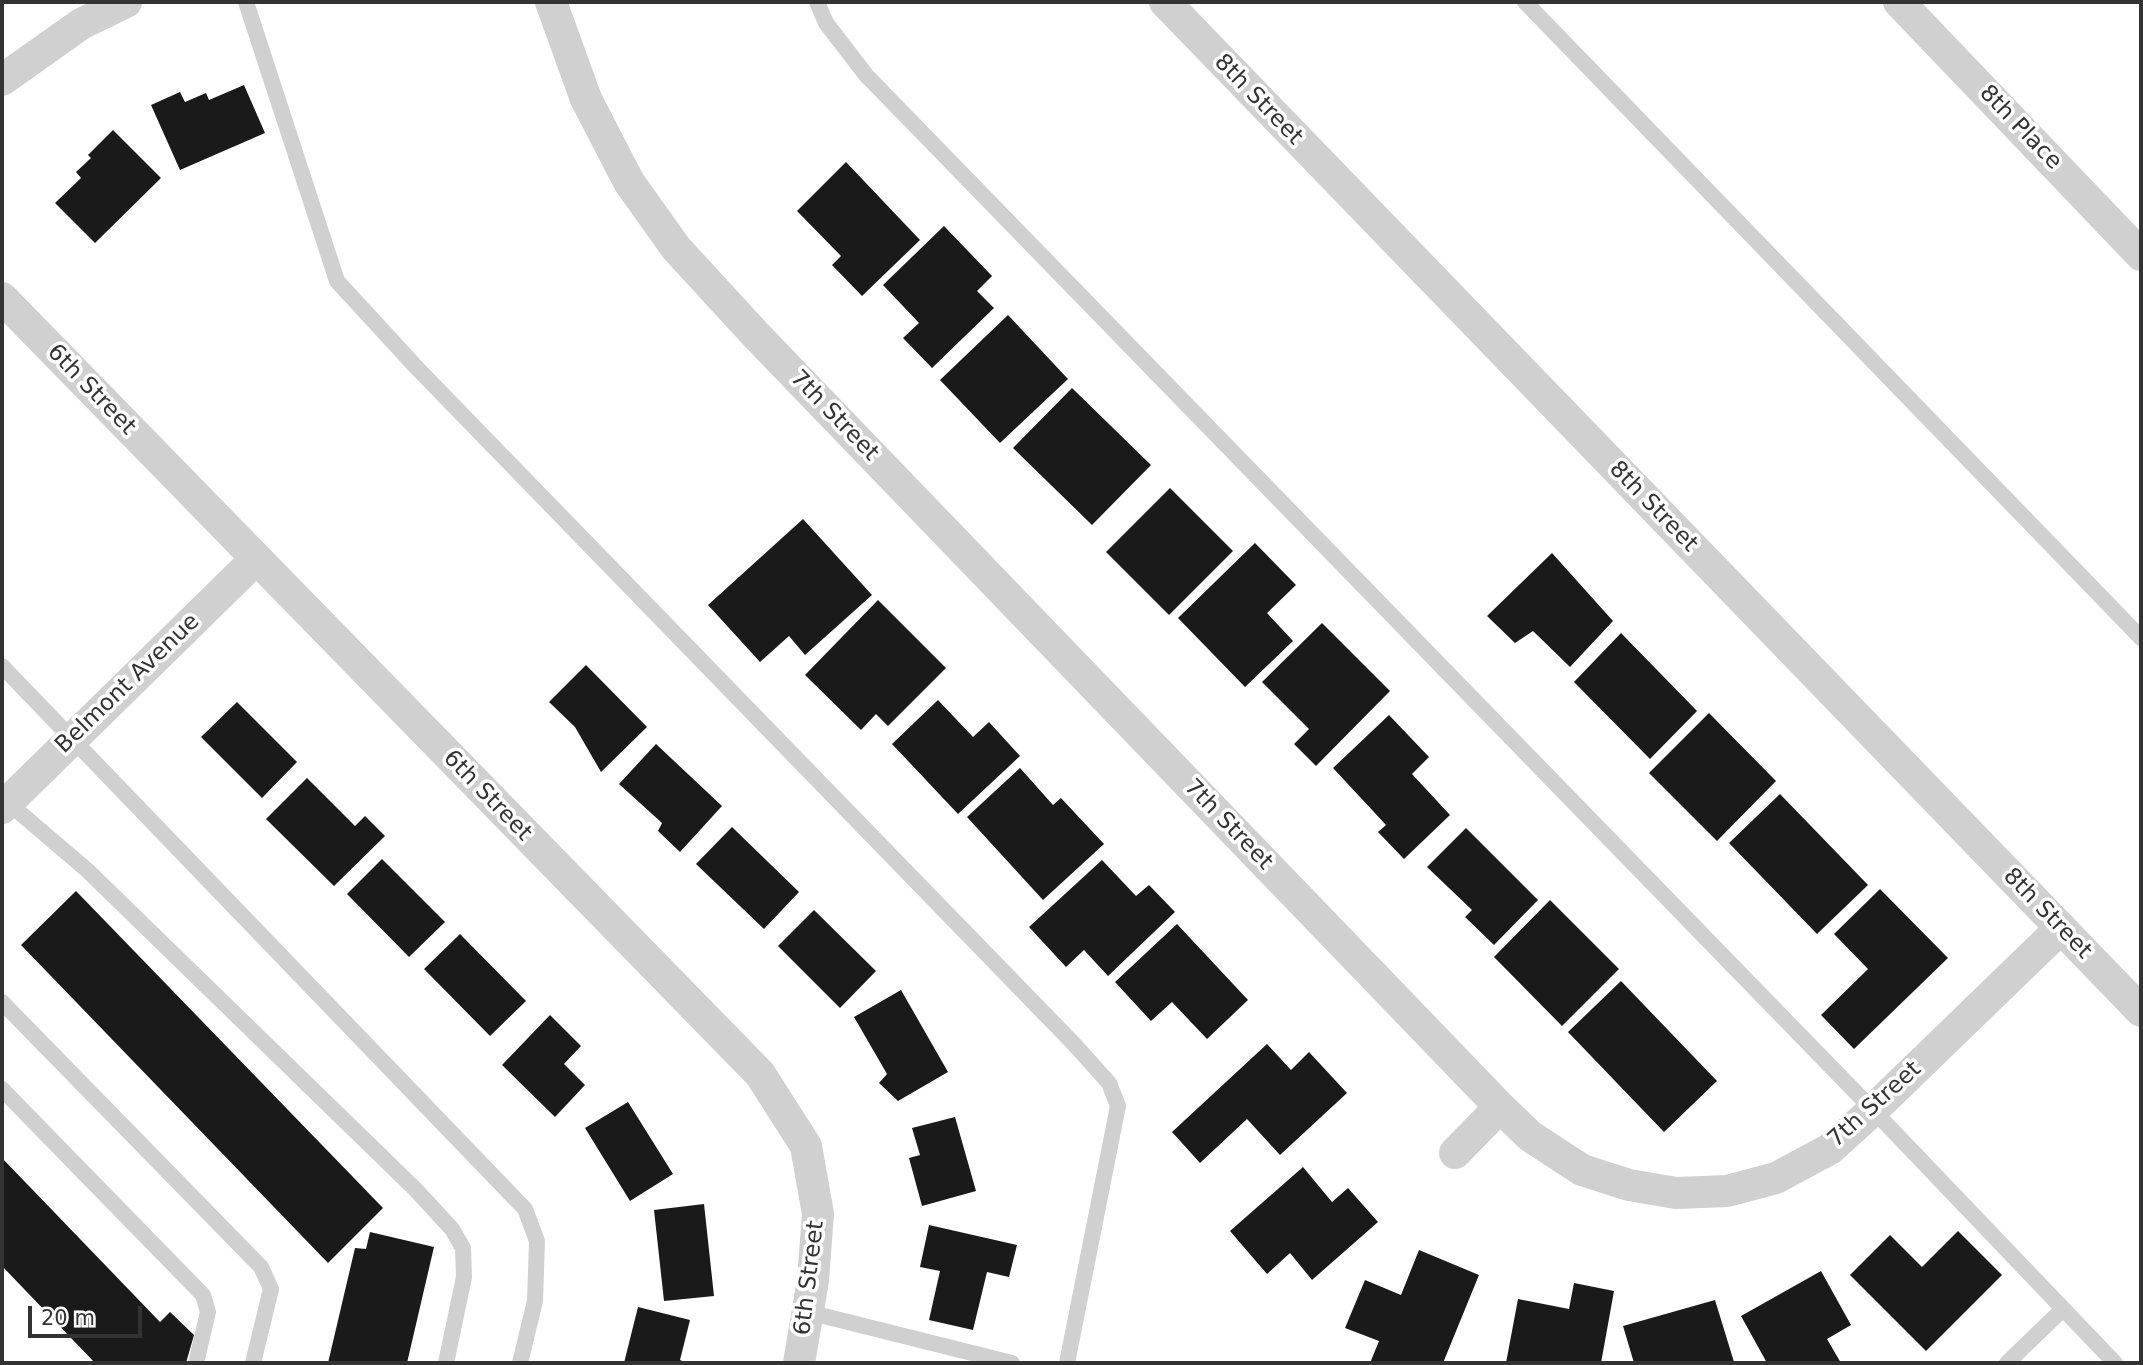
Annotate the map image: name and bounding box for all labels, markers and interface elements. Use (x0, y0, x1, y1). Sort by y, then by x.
street label: 8th Street (1208, 49, 1308, 151)
street label: 8th Place (1973, 80, 2067, 176)
street label: 6th Street (41, 339, 141, 441)
street label: 7th Street (784, 365, 884, 467)
street label: 8th Street (1603, 456, 1703, 558)
street label: Belmont Avenue (50, 608, 206, 760)
street label: 6th Street (437, 745, 537, 847)
street label: 7th Street (1178, 774, 1278, 876)
street label: 8th Street (1997, 863, 2097, 965)
street label: 7th Street (1823, 1056, 1927, 1154)
street label: 6th Street (789, 1219, 831, 1337)
scale bar (32, 1292, 145, 1336)
text: 20 m (41, 1306, 95, 1330)

